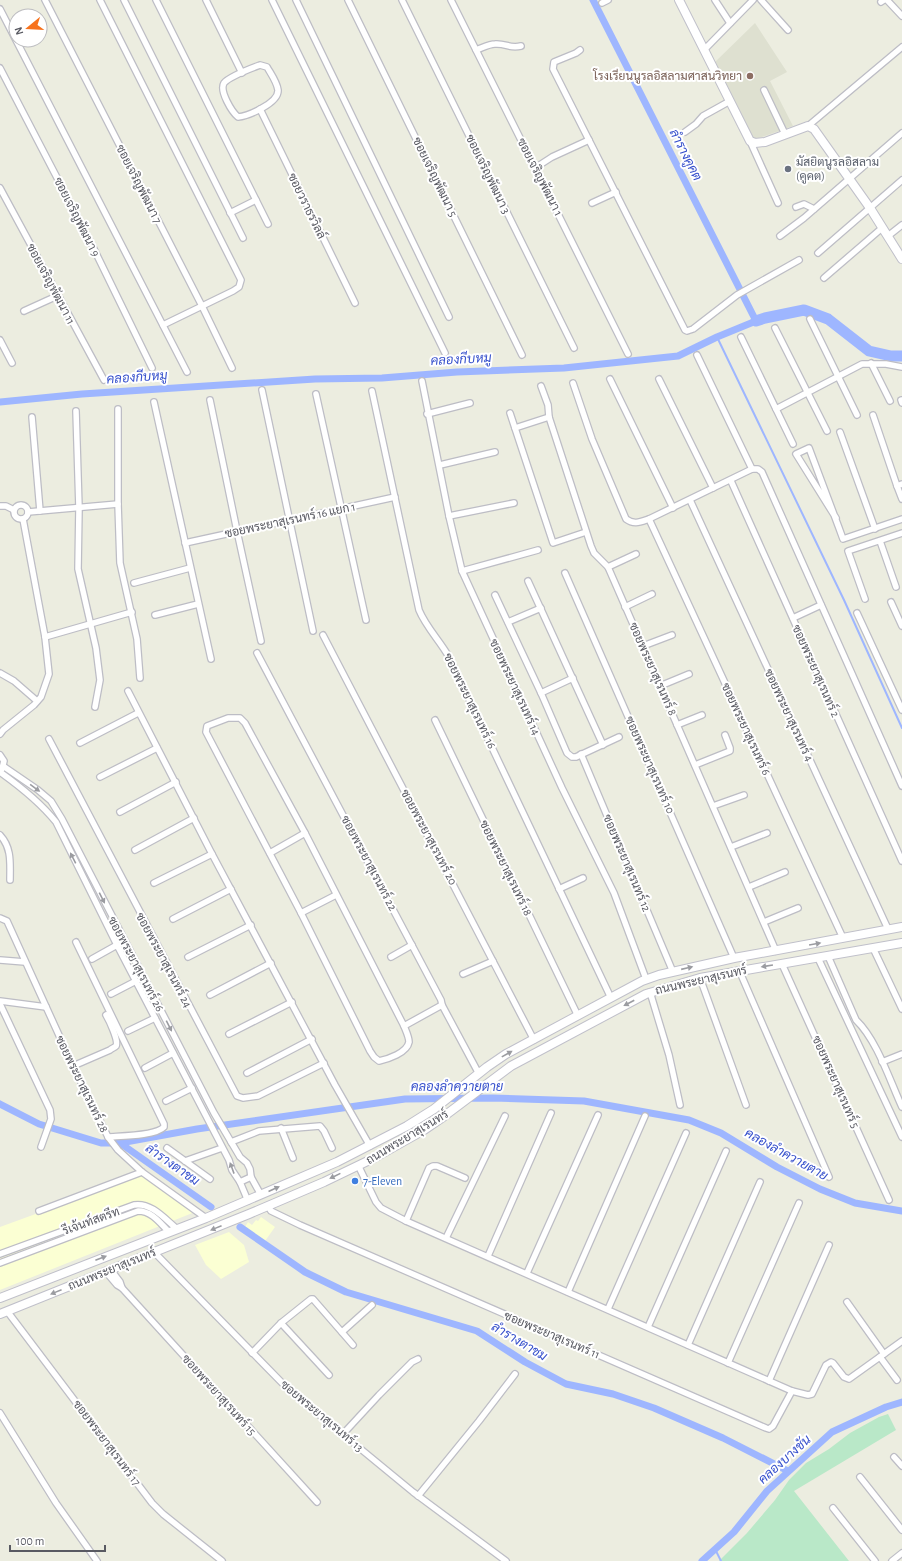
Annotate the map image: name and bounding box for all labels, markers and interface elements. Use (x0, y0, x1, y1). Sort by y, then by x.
north arrow (8, 8, 48, 48)
text: N (13, 26, 25, 36)
place label: โรงเรียนนูรลอิสลามศาสนวิทยา (592, 68, 742, 84)
marker: โรงเรียนนูรลอิสลามศาสนวิทยา (745, 71, 755, 81)
water label: ลำรางคูคต (665, 126, 705, 184)
street label: ซอยเจริญพัฒนา 3 (463, 132, 513, 216)
street label: ซอยเจริญพัฒนา 5 (410, 135, 460, 219)
street label: ซอยเจริญพัฒนา 1 (514, 136, 566, 218)
street label: ซอยเจริญพัฒนา 7 (113, 142, 165, 226)
place label: มัสยิตนูรลอิสลาม (คูคต) (796, 155, 879, 184)
marker: มัสยิตนูรลอิสลาม (คูคต) (783, 164, 793, 174)
street label: ซอยวราธรวิลล์ (286, 170, 330, 241)
street label: ซอยเจริญพัฒนา 9 (51, 175, 103, 259)
street label: ซอยเจริญพัฒนา 11 (24, 241, 78, 327)
water label: คลองกีบหมู (430, 348, 492, 370)
water label: คลองกีบหมู (106, 365, 168, 389)
street label: ซอยพระยาสุเรนทร์ 16 แยก 1 (223, 498, 357, 543)
street label: ซอยพระยาสุเรนทร์ 8 (624, 620, 681, 719)
street label: ซอยพระยาสุเรนทร์ 2 (787, 622, 844, 721)
street label: ซอยพระยาสุเรนทร์ 14 (485, 636, 544, 738)
street label: ซอยพระยาสุเรนทร์ 16 (439, 651, 500, 752)
street label: ซอยพระยาสุเรนทร์ 4 (760, 666, 818, 765)
street label: ซอยพระยาสุเรนทร์ 6 (717, 680, 775, 779)
street label: ซอยพระยาสุเรนทร์ 10 (620, 714, 679, 817)
one-way arrow (30, 784, 41, 792)
street label: ซอยพระยาสุเรนทร์ 20 (396, 786, 461, 888)
street label: ซอยพระยาสุเรนทร์ 12 (598, 812, 655, 915)
street label: ซอยพระยาสุเรนทร์ 22 (336, 813, 401, 914)
street label: ซอยพระยาสุเรนทร์ 18 (475, 818, 536, 919)
one-way arrow (70, 852, 77, 864)
one-way arrow (99, 892, 105, 904)
street label: ซอยพระยาสุเรนทร์ 24 (131, 909, 196, 1011)
street label: ซอยพระยาสุเรนทร์ 26 (103, 914, 168, 1015)
one-way arrow (809, 940, 821, 946)
street label: ถนนพระยาสุเรนทร์ (654, 962, 749, 999)
one-way arrow (761, 963, 773, 969)
one-way arrow (681, 965, 693, 971)
one-way arrow (623, 1000, 634, 1006)
one-way arrow (166, 1020, 172, 1032)
street label: ซอยพระยาสุเรนทร์ 28 (51, 1033, 113, 1136)
street label: ซอยพระยาสุเรนทร์ 5 (808, 1033, 864, 1131)
one-way arrow (502, 1050, 513, 1057)
water label: คลองลำควายตาย (411, 1079, 504, 1094)
street label: ถนนพระยาสุเรนทร์ (363, 1106, 452, 1169)
water label: คลองลำควายตาย (742, 1125, 831, 1183)
water label: ลำรางตาชม (143, 1140, 202, 1188)
one-way arrow (228, 1162, 234, 1174)
one-way arrow (329, 1173, 341, 1179)
place label: 7-Eleven (363, 1175, 402, 1187)
marker: 7-Eleven (350, 1176, 360, 1186)
one-way arrow (269, 1186, 280, 1192)
street label: รีเจ้นท์สตรีท (59, 1203, 121, 1237)
one-way arrow (210, 1225, 221, 1231)
street label: ถนนพระยาสุเรนทร์ (66, 1244, 159, 1295)
one-way arrow (96, 1254, 108, 1260)
one-way arrow (51, 1289, 62, 1295)
street label: ซอยพระยาสุเรนทร์ 11 (501, 1308, 602, 1363)
water label: ลำรางตาชม (489, 1319, 550, 1364)
street label: ซอยพระยาสุเรนทร์ 15 (178, 1351, 260, 1440)
street label: ซอยพระยาสุเรนทร์ 13 (276, 1377, 367, 1456)
street label: ซอยพระยาสุเรนทร์ 17 (69, 1397, 145, 1490)
water label: คลองบางชัน (755, 1431, 814, 1487)
scale bar (10, 1527, 105, 1553)
text: 100 m (16, 1535, 44, 1547)

